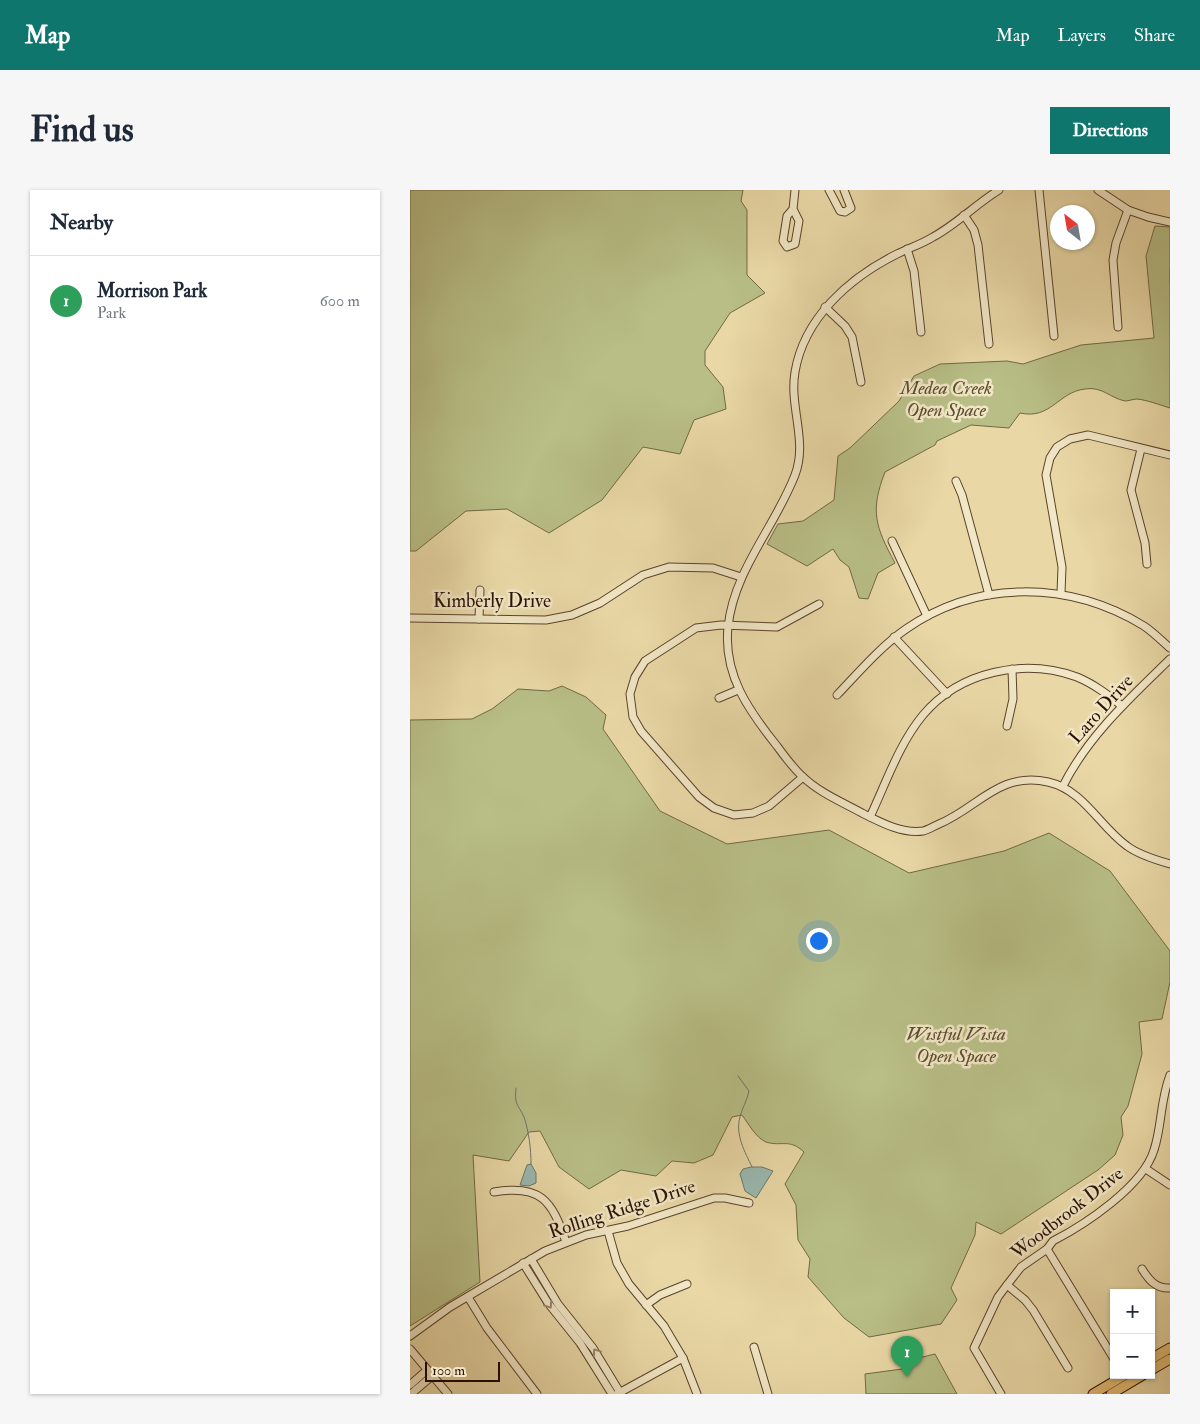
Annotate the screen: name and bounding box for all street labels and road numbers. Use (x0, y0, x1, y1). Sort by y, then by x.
street label: Kimberly Drive (433, 589, 551, 613)
street label: Laro Drive (1064, 669, 1138, 749)
street label: Woodbrook Drive (1005, 1162, 1128, 1265)
street label: Rolling Ridge Drive (545, 1174, 699, 1244)

